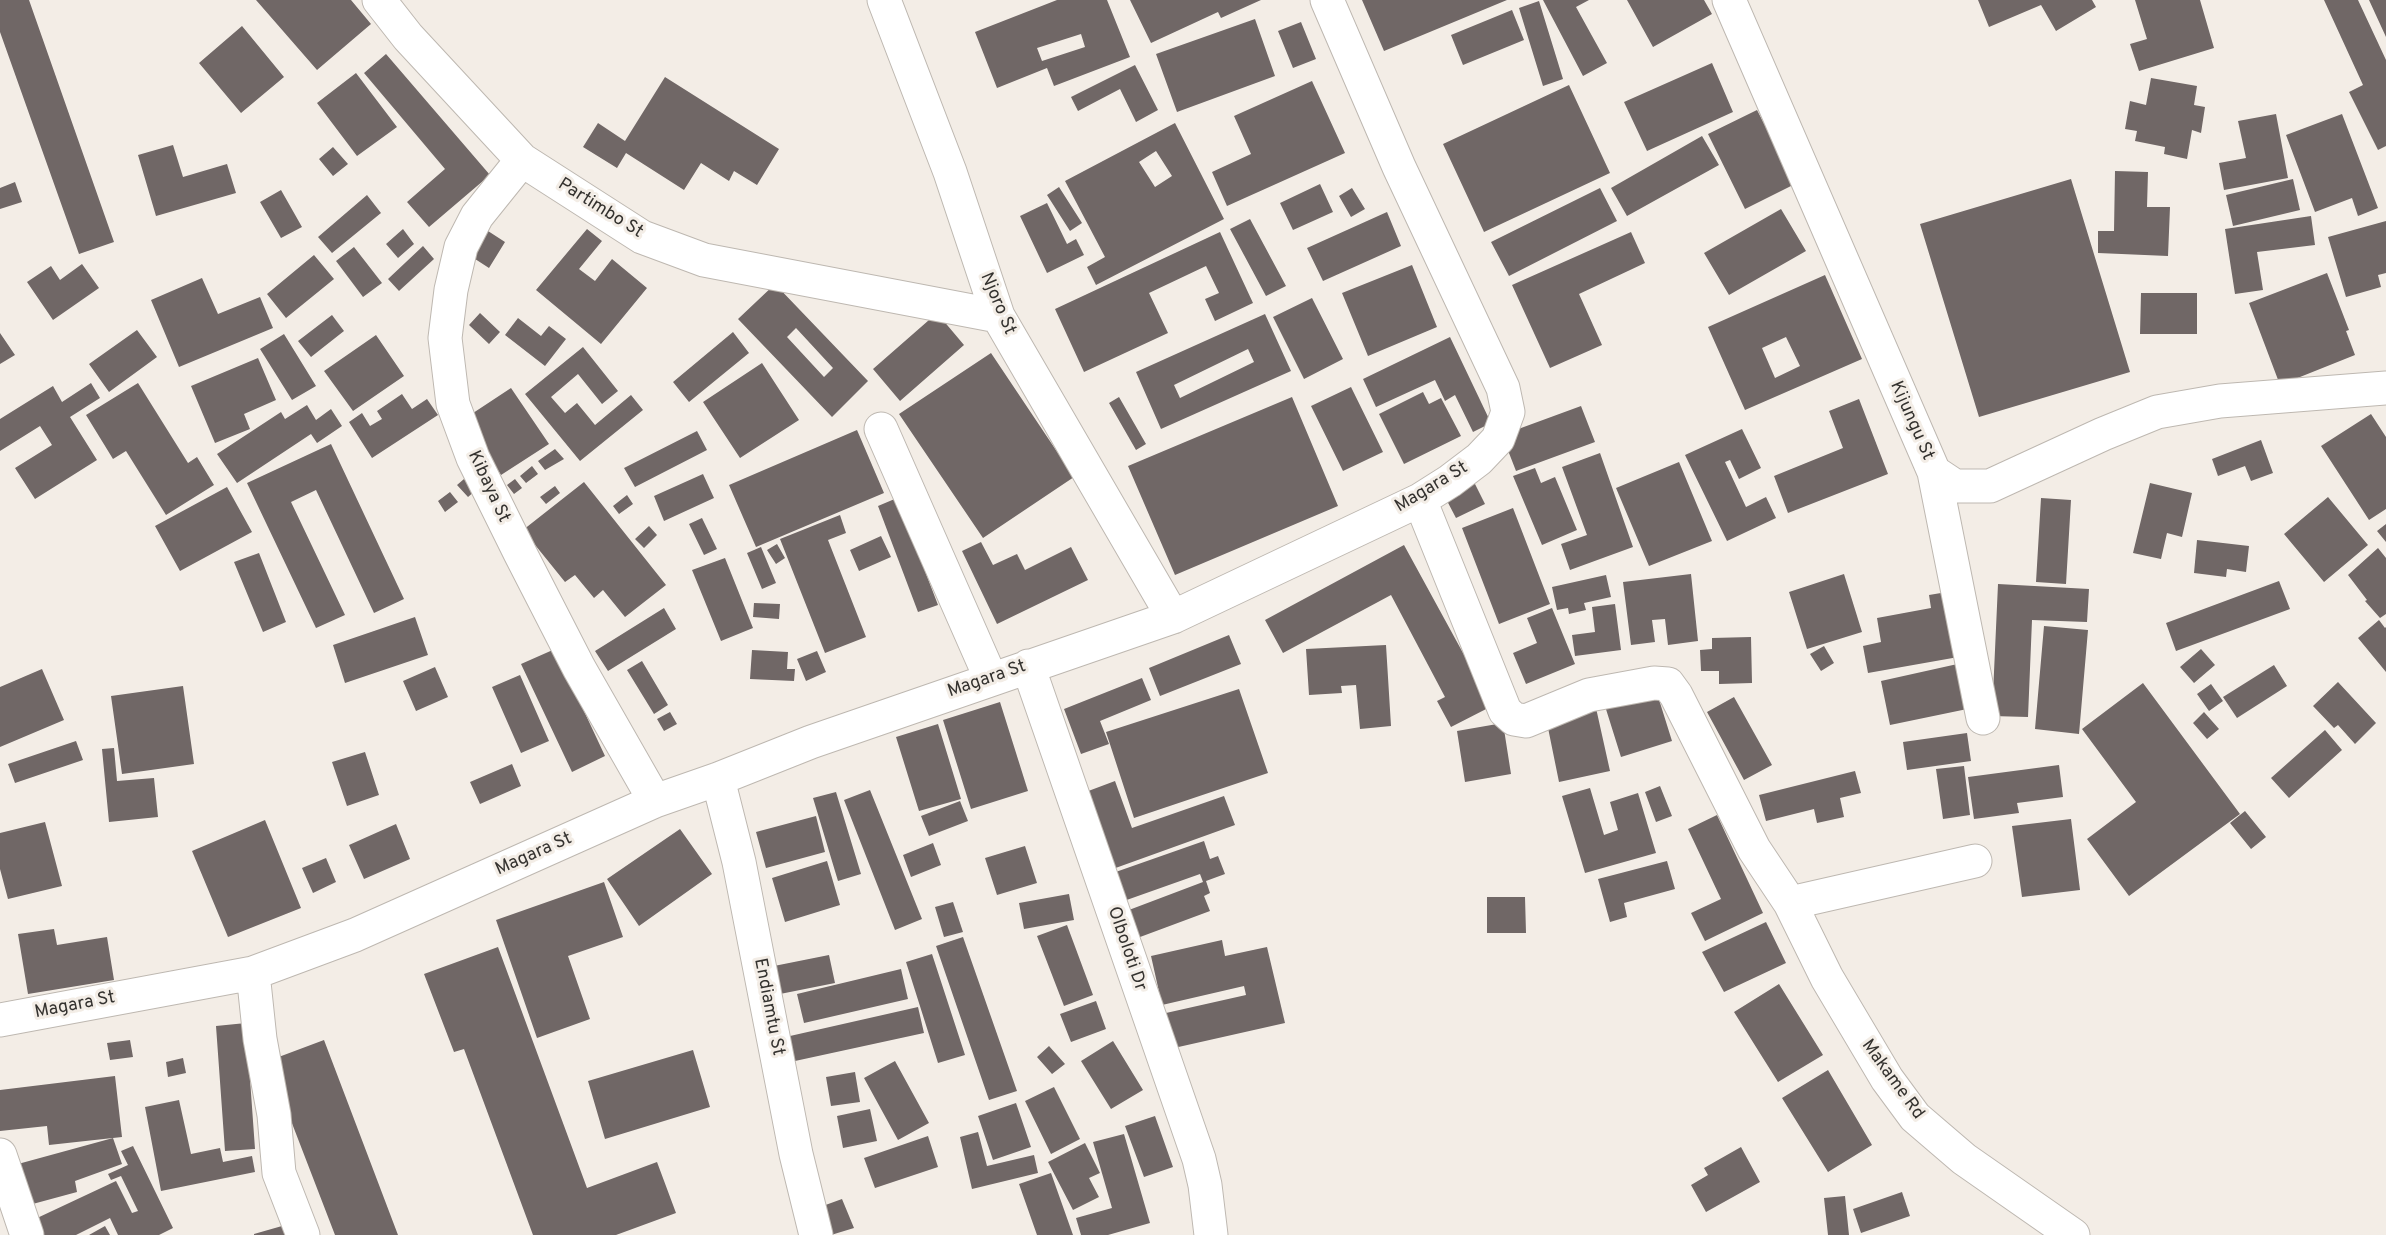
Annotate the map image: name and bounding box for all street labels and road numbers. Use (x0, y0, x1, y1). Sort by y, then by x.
street label: Partimbo St (553, 174, 647, 244)
street label: Njoro St (974, 270, 1020, 338)
street label: Kijungu St (1884, 378, 1938, 464)
street label: Kibaya St (462, 448, 514, 526)
street label: Magara St (1392, 458, 1472, 518)
street label: Magara St (945, 657, 1029, 703)
street label: Magara St (492, 829, 576, 881)
street label: Olboloti Dr (1102, 904, 1150, 994)
street label: Endiamtu St (748, 957, 788, 1057)
street label: Magara St (33, 988, 117, 1024)
street label: Makame Rd (1856, 1036, 1928, 1124)

